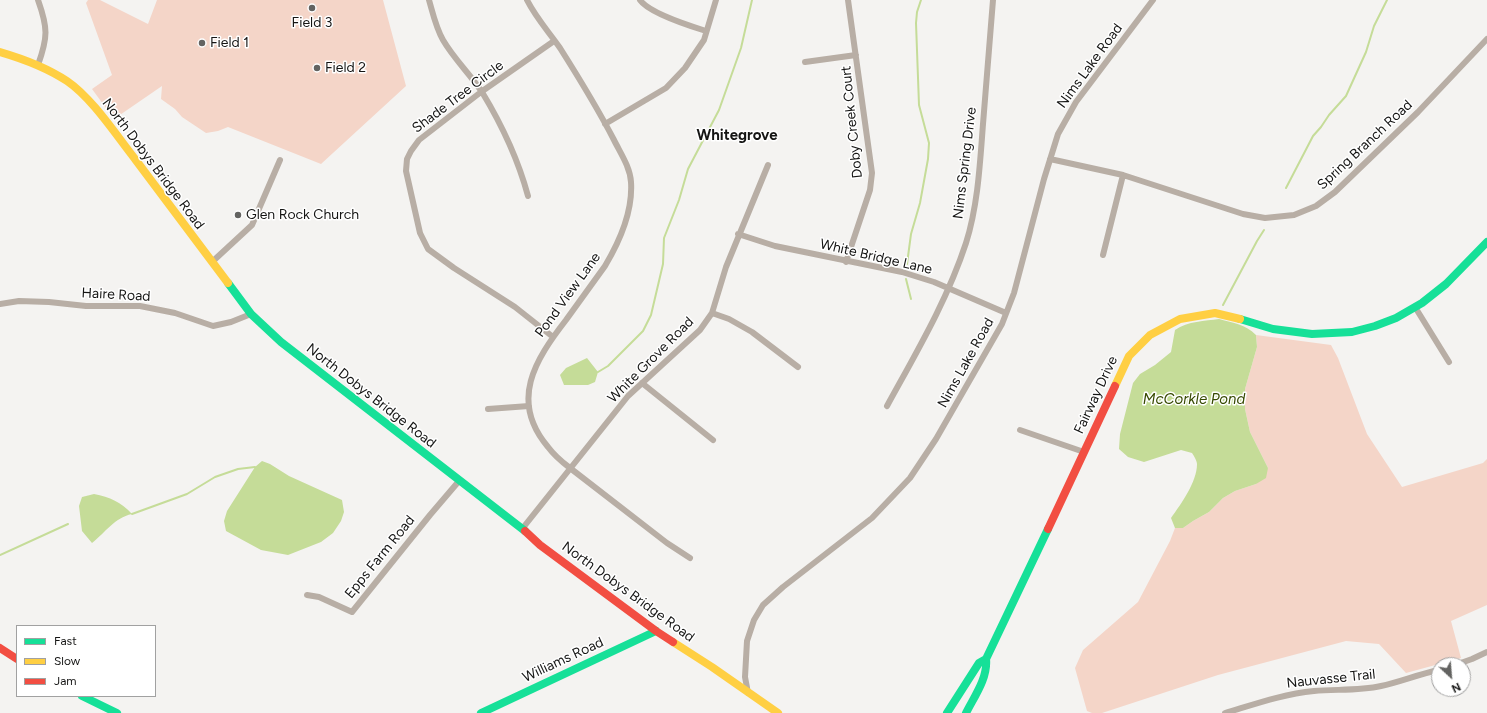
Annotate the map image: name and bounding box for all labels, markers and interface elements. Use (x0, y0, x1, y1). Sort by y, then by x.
marker: Field 3 (307, 3, 317, 13)
place label: Field 3 (292, 15, 332, 31)
street label: Nims Lake Road (1054, 20, 1126, 112)
place label: Field 1 (210, 35, 249, 51)
marker: Field 1 (197, 38, 207, 48)
street label: Shade Tree Circle (409, 57, 507, 137)
place label: Field 2 (325, 60, 366, 76)
marker: Field 2 (312, 63, 322, 73)
street label: Doby Creek Court (838, 65, 866, 179)
street label: North Dobys Bridge Road (98, 95, 208, 233)
street label: Spring Branch Road (1314, 97, 1416, 193)
street label: Nims Spring Drive (950, 106, 980, 220)
district label: Whitegrove (697, 127, 777, 145)
place label: Glen Rock Church (246, 207, 359, 223)
marker: Glen Rock Church (233, 210, 243, 220)
street label: White Bridge Lane (818, 236, 934, 278)
street label: Pond View Lane (532, 249, 604, 341)
street label: Haire Road (81, 285, 151, 305)
street label: White Grove Road (605, 314, 697, 406)
street label: Nims Lake Road (934, 315, 998, 411)
street label: North Dobys Bridge Road (303, 340, 439, 452)
street label: Fairway Drive (1071, 354, 1121, 436)
water label: McCorkle Pond (1143, 391, 1245, 409)
street label: Epps Farm Road (341, 512, 419, 602)
street label: North Dobys Bridge Road (558, 538, 698, 646)
legend (16, 625, 156, 697)
text: Fast (54, 634, 77, 648)
street label: Williams Road (520, 634, 606, 686)
text: Slow (54, 654, 80, 668)
north arrow (1431, 657, 1471, 697)
street label: Nauvasse Trail (1286, 666, 1376, 692)
text: Jam (54, 674, 77, 688)
text: N (1449, 680, 1463, 695)

